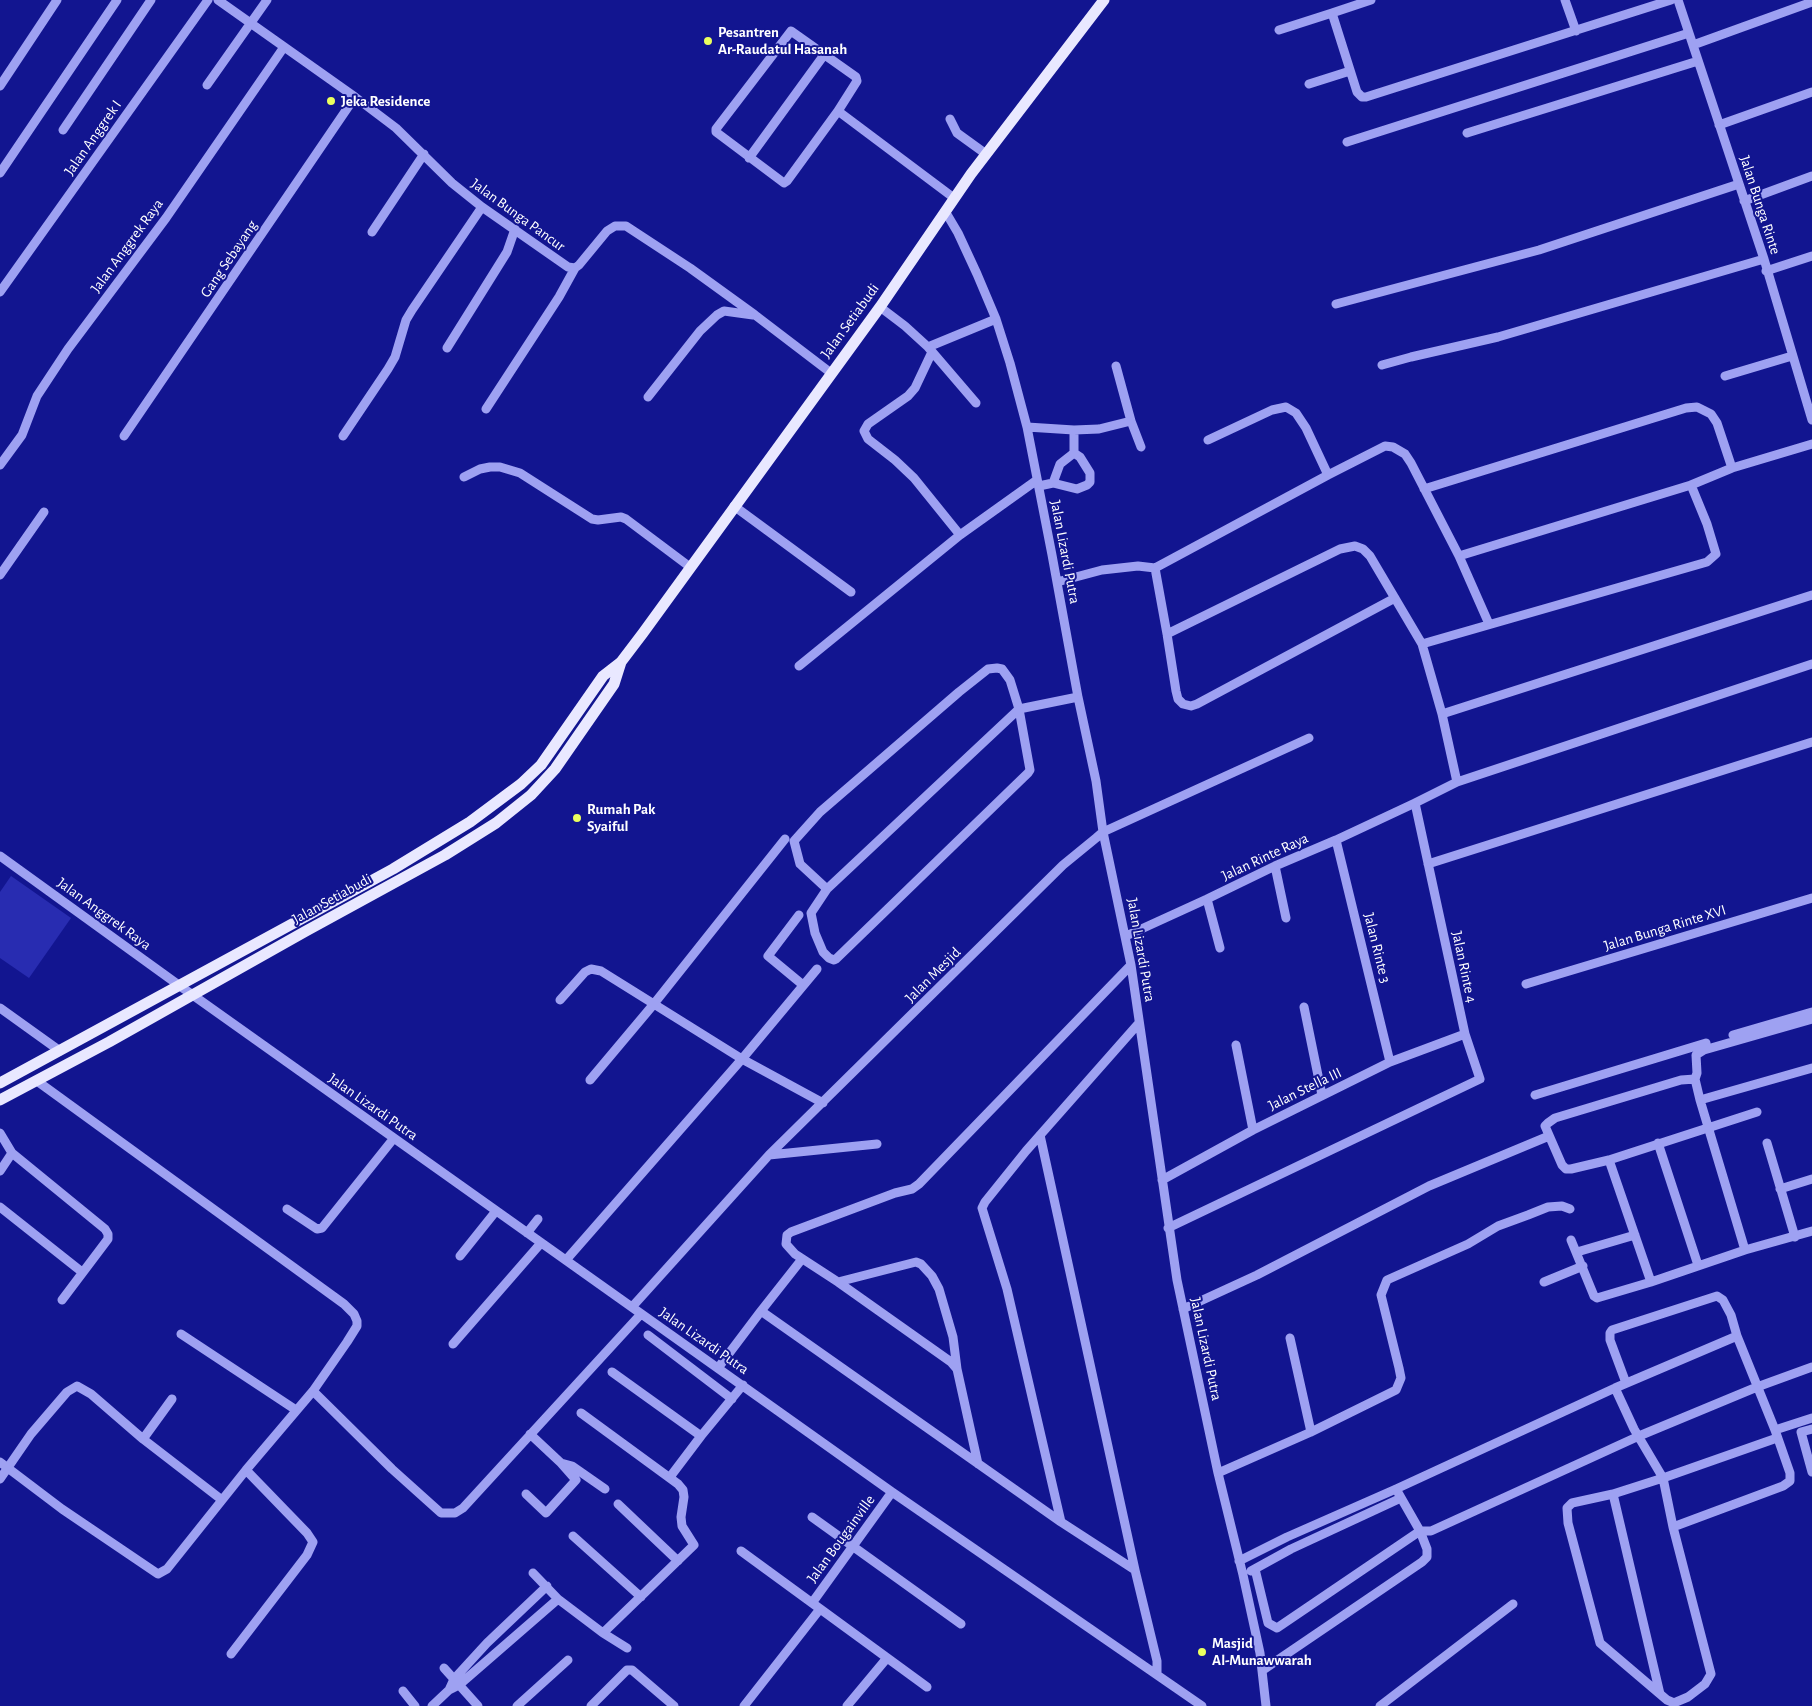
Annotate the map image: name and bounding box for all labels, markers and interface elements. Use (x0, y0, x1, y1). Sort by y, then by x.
place label: Pesantren Ar-Raudatul Hasanah (718, 23, 847, 58)
marker: Pesantren Ar-Raudatul Hasanah (702, 35, 714, 47)
place label: Jeka Residence (341, 92, 430, 110)
marker: Jeka Residence (325, 95, 337, 107)
street label: Jalan Anggrek I (60, 97, 126, 179)
street label: Jalan Bunga Rinte (1736, 153, 1784, 257)
street label: Jalan Bunga Pancur (467, 175, 569, 255)
street label: Jalan Anggrek Raya (87, 196, 167, 296)
street label: Gang Sebayang (197, 217, 261, 301)
street label: Jalan Setiabudi (817, 280, 883, 362)
street label: Jalan Lizardi Putra (1046, 499, 1084, 605)
place label: Rumah Pak Syaiful (587, 800, 656, 835)
marker: Rumah Pak Syaiful (571, 812, 583, 824)
street label: Jalan Rinte Raya (1219, 829, 1311, 885)
street label: Jalan Setiabudi (289, 870, 375, 928)
street label: Jalan Anggrek Raya (54, 874, 154, 954)
street label: Jalan Lizardi Putra (1123, 897, 1159, 1003)
street label: Jalan Bunga Rinte XVI (1602, 901, 1728, 955)
street label: Jalan Rinte 3 (1360, 911, 1394, 985)
street label: Jalan Rinte 4 (1448, 929, 1480, 1005)
street label: Jalan Mesjid (901, 943, 965, 1007)
street label: Jalan Stella III (1265, 1064, 1345, 1114)
street label: Jalan Lizardi Putra (325, 1069, 421, 1145)
street label: Jalan Lizardi Putra (1186, 1296, 1226, 1402)
street label: Jalan Lizardi Putra (656, 1303, 752, 1379)
street label: Jalan Bougainville (803, 1492, 879, 1586)
place label: Masjid Al-Munawwarah (1212, 1634, 1312, 1669)
marker: Masjid Al-Munawwarah (1196, 1646, 1208, 1658)

